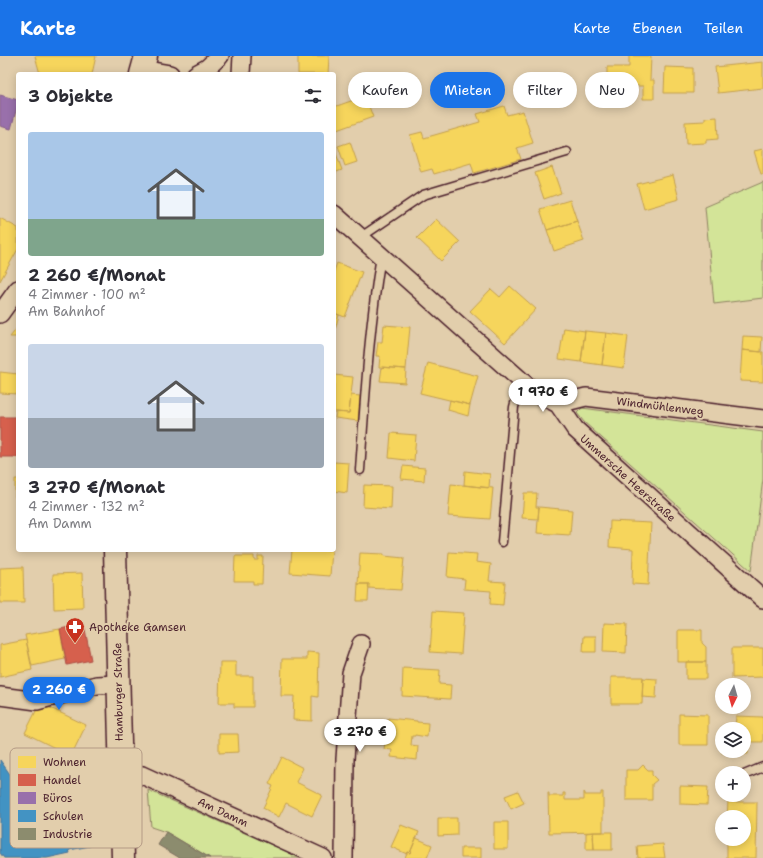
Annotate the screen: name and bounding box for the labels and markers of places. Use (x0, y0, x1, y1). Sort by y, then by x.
pin: 1 970 € (506, 379, 580, 413)
pharmacy icon: Apotheke Gamsen (64, 616, 86, 644)
place label: Apotheke Gamsen (89, 620, 186, 635)
pin: 2 260 € (22, 677, 96, 711)
pin: 3 270 € (323, 719, 397, 753)

